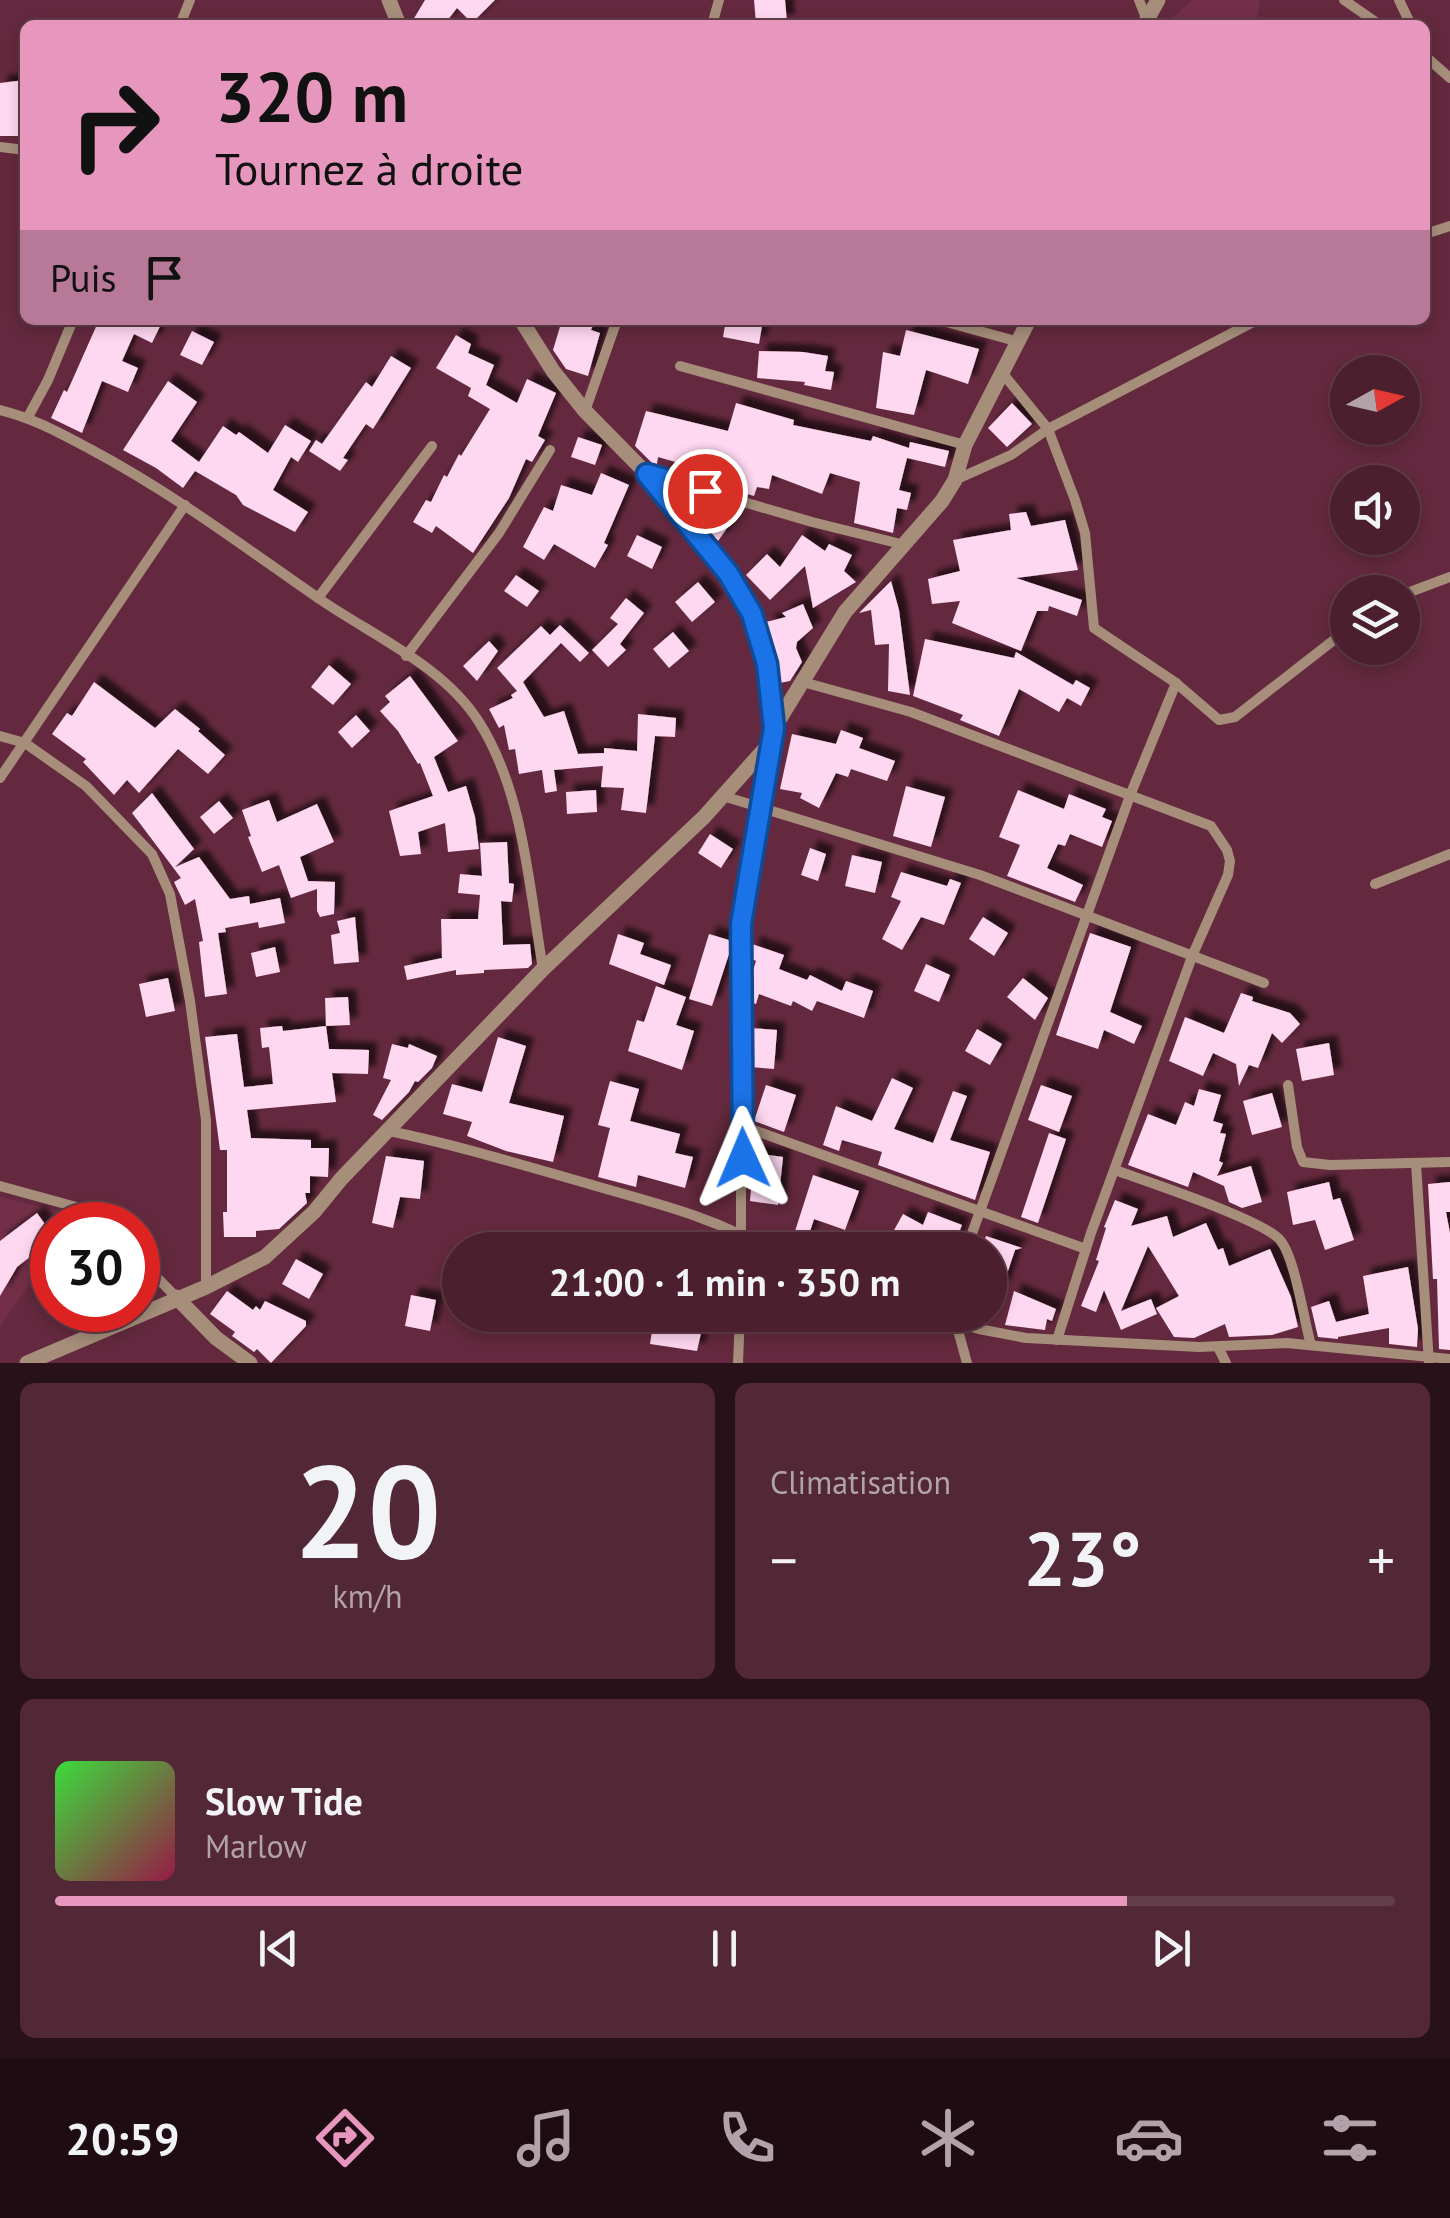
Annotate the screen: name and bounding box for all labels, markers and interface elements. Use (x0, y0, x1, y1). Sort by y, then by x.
text: 320 m (215, 51, 408, 141)
icon: right (50, 60, 180, 190)
text: Tournez à droite (215, 139, 523, 197)
icon: arrive (137, 250, 192, 305)
text: Puis (50, 253, 117, 302)
north arrow (1330, 355, 1420, 445)
map controls (1330, 355, 1420, 665)
pin (663, 449, 748, 534)
icon: arrive (678, 464, 733, 519)
button: sound (1330, 465, 1420, 555)
button: layers (1330, 575, 1420, 665)
position arrow (691, 1106, 795, 1210)
speed limit sign: 30 (30, 1202, 160, 1332)
text: 21:00 · 1 min · 350 m (549, 1257, 900, 1306)
text: 20 (294, 1426, 441, 1594)
text: Climatisation (770, 1461, 951, 1503)
text: 23° (1024, 1510, 1141, 1607)
text: − (770, 1524, 798, 1595)
text: + (1367, 1524, 1395, 1595)
text: km/h (332, 1575, 403, 1617)
text: Slow Tide (205, 1776, 363, 1825)
text: Marlow (205, 1825, 307, 1867)
icon: previous (251, 1921, 306, 1976)
icon: pause (697, 1921, 752, 1976)
icon: next (1144, 1921, 1199, 1976)
icon: directions (310, 2103, 380, 2173)
icon: music (511, 2103, 581, 2173)
icon: phone (712, 2103, 782, 2173)
icon: climate (913, 2103, 983, 2173)
icon: car (1114, 2103, 1184, 2173)
icon: filters (1315, 2103, 1385, 2173)
text: 20:59 (65, 2109, 180, 2167)

